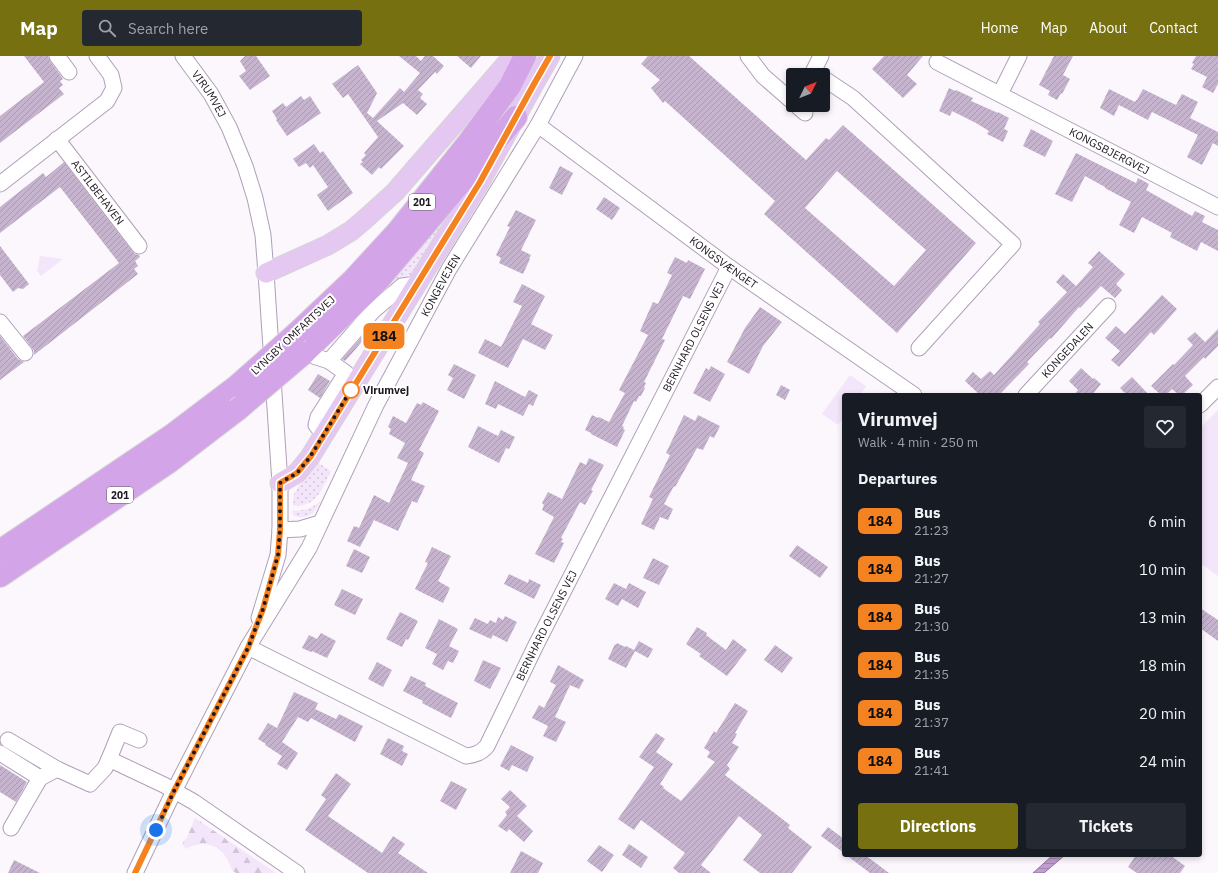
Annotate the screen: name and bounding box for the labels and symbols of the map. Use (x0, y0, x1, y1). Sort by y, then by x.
street label: VIRUMVEJ (189, 68, 229, 120)
north arrow (786, 68, 830, 112)
street label: KONGSBJERGVEJ (1067, 124, 1152, 177)
street label: ASTILBEHAVEN (68, 157, 127, 228)
road number: 201 (409, 194, 435, 210)
street label: KONGSVÆNGET (687, 233, 761, 292)
street label: KONGEVEJEN (418, 251, 464, 319)
street label: BERNHARD OLSENS VEJ (659, 279, 727, 394)
street label: LYNGBY OMFARTSVEJ (248, 292, 338, 378)
street label: KONGEDALEN (1038, 320, 1096, 381)
line badge: 184 (361, 323, 407, 349)
marker: Virumvej (342, 381, 360, 399)
place label: Virumvej (363, 383, 409, 397)
road number: 201 (107, 487, 133, 503)
street label: BERNHARD OLSENS VEJ (513, 568, 580, 683)
your location (146, 820, 166, 840)

